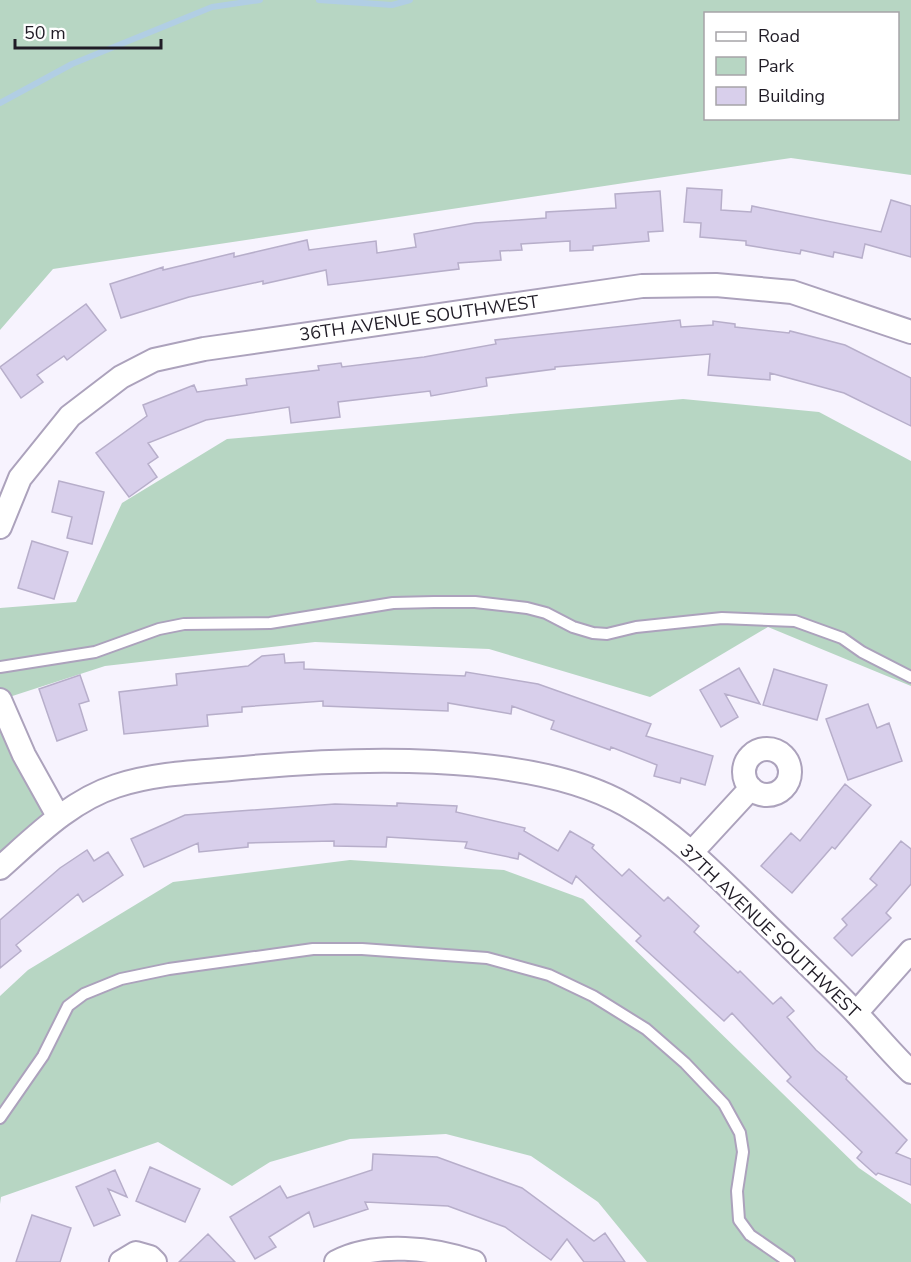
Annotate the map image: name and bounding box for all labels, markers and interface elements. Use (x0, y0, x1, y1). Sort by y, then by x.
scale bar (15, 12, 160, 50)
legend (704, 12, 899, 120)
text: 50 m (24, 21, 66, 45)
text: Road (758, 24, 800, 48)
text: Park (758, 54, 795, 78)
text: Building (758, 84, 825, 108)
street label: 36TH AVENUE SOUTHWEST (298, 289, 540, 347)
street label: 37TH AVENUE SOUTHWEST (675, 838, 865, 1024)

